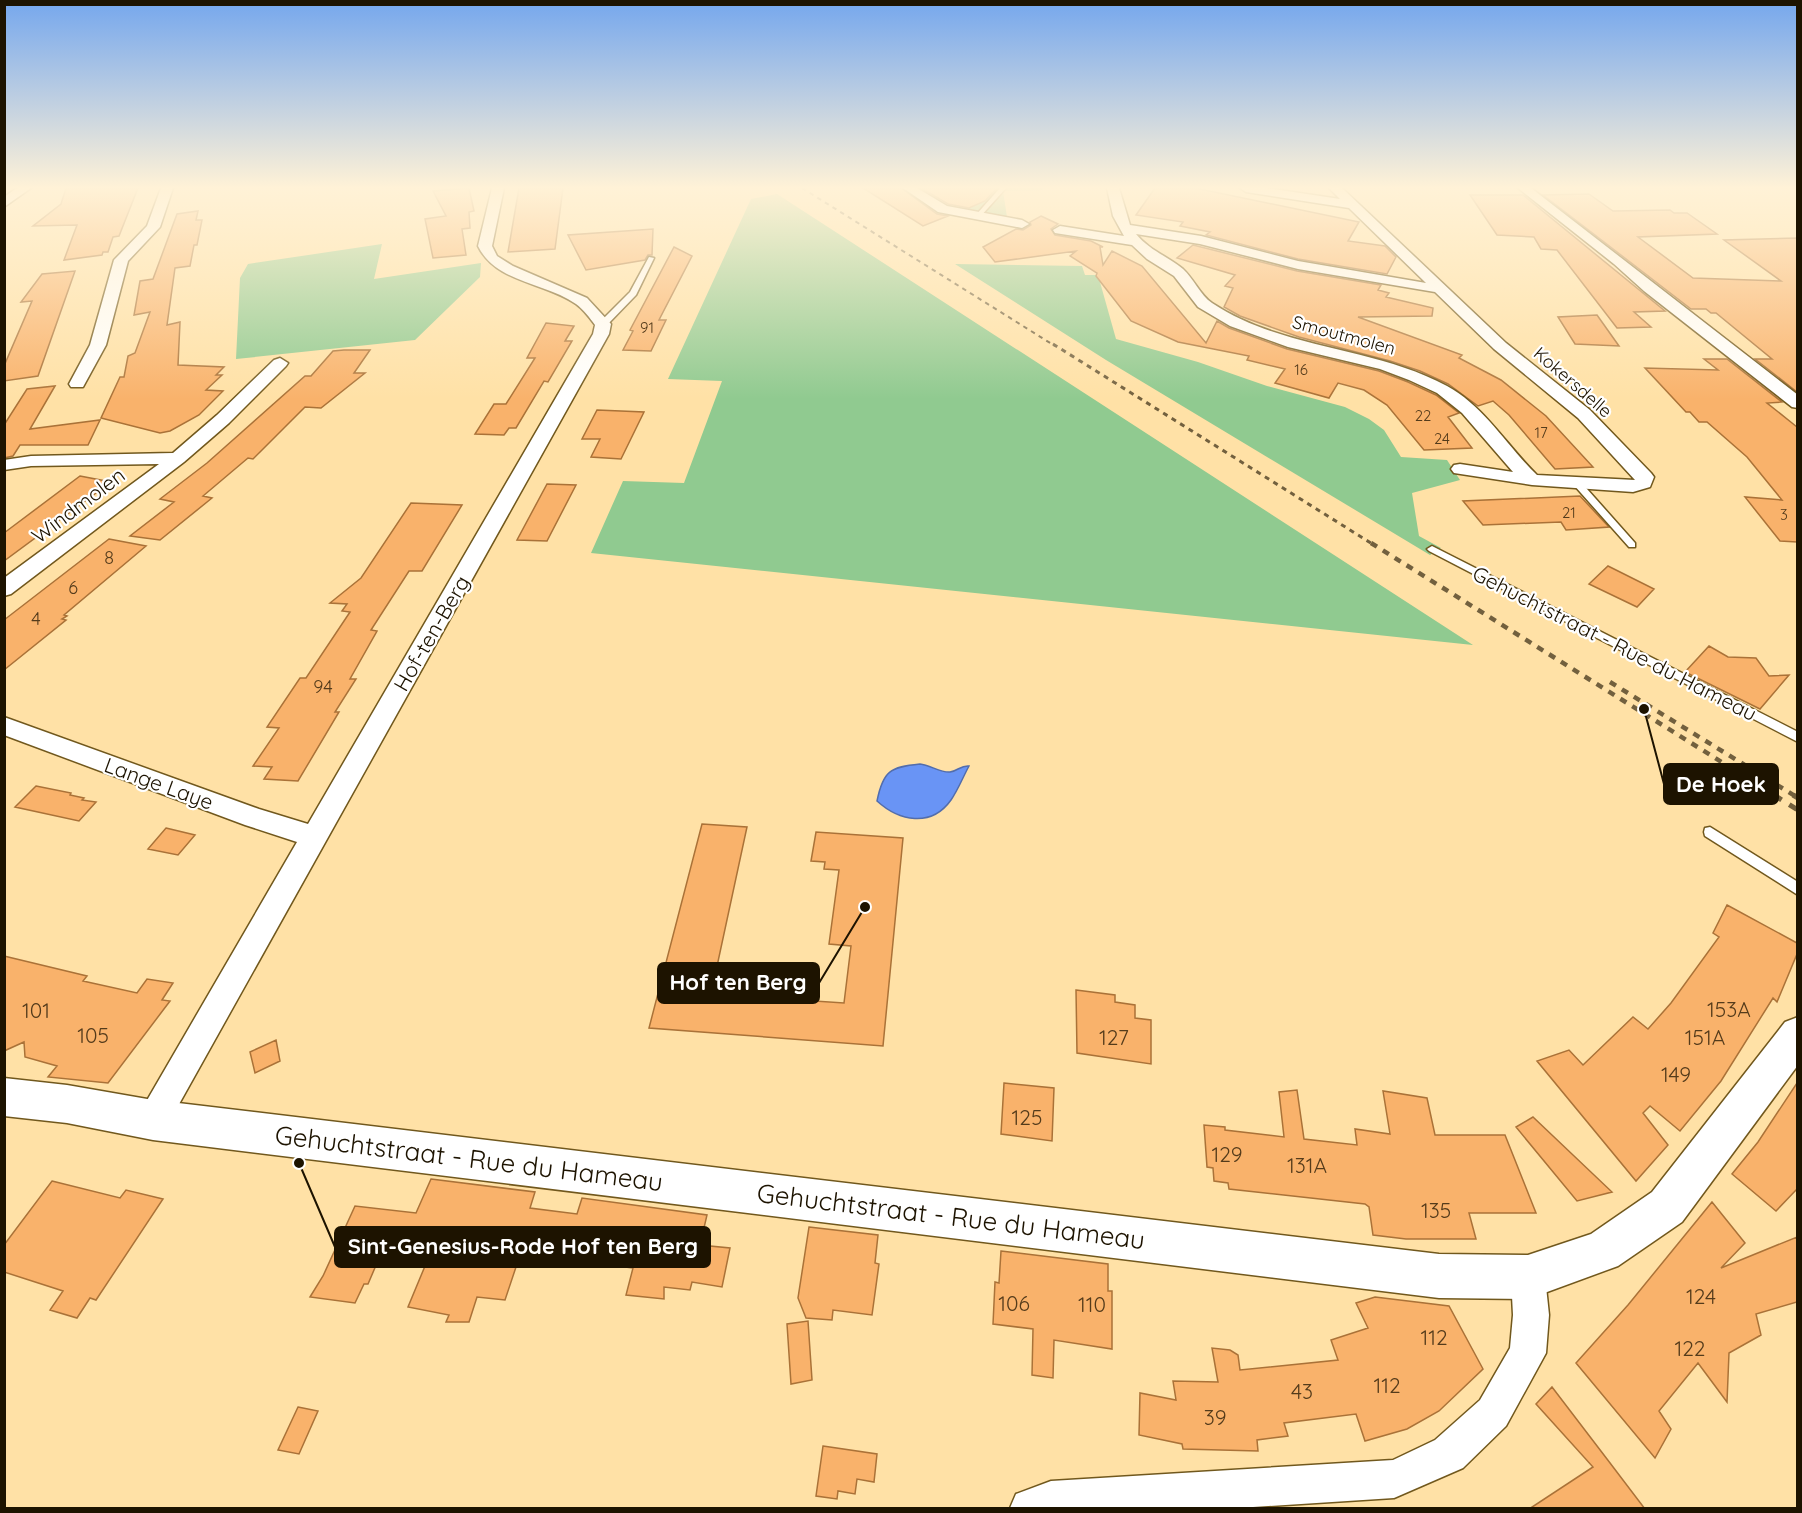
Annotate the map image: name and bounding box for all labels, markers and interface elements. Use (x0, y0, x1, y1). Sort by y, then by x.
street label: Smoutmolen (1290, 310, 1398, 360)
house number: 91 (640, 318, 654, 337)
street label: Kokersdelle (1529, 342, 1617, 422)
house number: 16 (1294, 360, 1308, 379)
house number: 22 (1415, 406, 1431, 425)
house number: 17 (1534, 423, 1548, 442)
house number: 24 (1434, 429, 1450, 448)
street label: Windmolen (26, 461, 130, 549)
house number: 21 (1562, 503, 1576, 522)
house number: 3 (1780, 505, 1788, 524)
house number: 8 (104, 546, 114, 569)
street label: Gehuchtstraat - Rue du Hameau (1469, 560, 1761, 726)
street label: Hof-ten-Berg (387, 571, 475, 695)
house number: 6 (68, 576, 78, 599)
house number: 4 (31, 607, 41, 630)
house number: 94 (313, 675, 333, 698)
street label: Lange Laye (101, 751, 217, 815)
callout: De Hoek (1664, 764, 1778, 804)
text: De Hoek (1676, 770, 1766, 798)
callout: Hof ten Berg (658, 963, 819, 1003)
text: Hof ten Berg (669, 968, 807, 996)
house number: 153A (1707, 996, 1751, 1022)
house number: 101 (22, 997, 50, 1023)
house number: 105 (77, 1022, 109, 1048)
house number: 127 (1099, 1024, 1129, 1050)
house number: 151A (1685, 1024, 1725, 1050)
house number: 149 (1661, 1061, 1691, 1087)
house number: 125 (1012, 1104, 1042, 1130)
street label: Gehuchtstraat - Rue du Hameau (273, 1118, 665, 1198)
house number: 129 (1211, 1141, 1243, 1167)
house number: 131A (1287, 1152, 1327, 1178)
street label: Gehuchtstraat - Rue du Hameau (755, 1176, 1147, 1256)
house number: 135 (1421, 1197, 1451, 1223)
callout: Sint-Genesius-Rode Hof ten Berg (335, 1227, 710, 1267)
text: Sint-Genesius-Rode Hof ten Berg (348, 1232, 698, 1260)
house number: 124 (1686, 1283, 1716, 1309)
house number: 106 (998, 1290, 1030, 1316)
house number: 110 (1078, 1291, 1106, 1317)
house number: 112 (1420, 1324, 1448, 1350)
house number: 122 (1674, 1335, 1706, 1361)
house number: 112 (1373, 1372, 1401, 1398)
house number: 43 (1291, 1378, 1313, 1404)
house number: 39 (1204, 1404, 1226, 1430)

